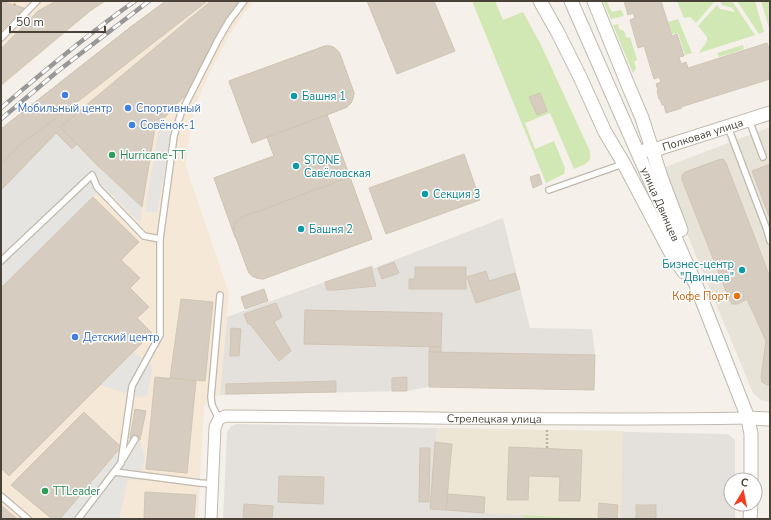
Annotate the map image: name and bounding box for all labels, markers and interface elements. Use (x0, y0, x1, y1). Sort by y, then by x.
scale bar (10, 8, 105, 34)
text: 50 m (16, 14, 44, 30)
place label: Башня 1 (302, 89, 346, 104)
marker: Мобильный центр (60, 90, 70, 100)
marker: Башня 1 (289, 91, 299, 101)
place label: Мобильный центр (18, 101, 112, 116)
place label: Спортивный (136, 101, 201, 116)
marker: Спортивный (123, 103, 133, 113)
street label: Полковая улица (660, 115, 745, 154)
place label: Совёнок-1 (140, 118, 195, 133)
marker: Совёнок-1 (127, 120, 137, 130)
place label: Hurricane-TT (120, 148, 186, 163)
marker: Hurricane-TT (107, 150, 117, 160)
place label: STONE Савёловская (304, 153, 371, 181)
marker: STONE Савёловская (291, 161, 301, 171)
street label: улица Двинцев (638, 165, 683, 244)
place label: Секция 3 (433, 187, 480, 202)
marker: Секция 3 (420, 189, 430, 199)
place label: Башня 2 (309, 222, 353, 237)
marker: Башня 2 (296, 224, 306, 234)
place label: Бизнес-центр "Двинцев" (662, 257, 734, 285)
marker: Бизнес-центр "Двинцев" (737, 265, 747, 275)
place label: Кофе Порт (672, 289, 729, 304)
marker: Кофе Порт (732, 291, 742, 301)
place label: Детский центр (83, 330, 159, 345)
marker: Детский центр (70, 332, 80, 342)
street label: Стрелецкая улица (447, 411, 542, 426)
north arrow (723, 472, 763, 512)
text: С (740, 475, 750, 491)
place label: TTLeader (53, 484, 100, 499)
marker: TTLeader (40, 486, 50, 496)

